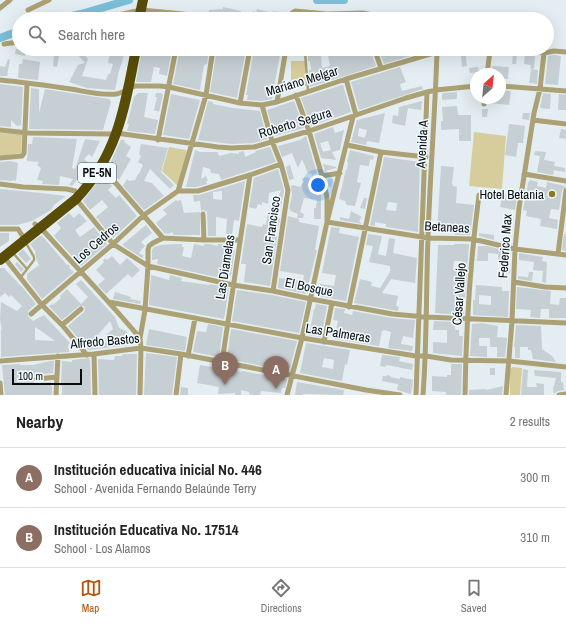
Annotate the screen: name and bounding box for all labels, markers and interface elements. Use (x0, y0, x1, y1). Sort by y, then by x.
search box (12, 12, 554, 56)
icon: search (26, 23, 48, 45)
text: Search here (58, 24, 125, 45)
street label: Mariano Melgar (264, 62, 341, 100)
north arrow (470, 68, 506, 104)
street label: Roberto Segura (257, 104, 334, 142)
street label: Avenida A (412, 118, 432, 170)
road number: PE-5N (78, 163, 116, 183)
your location (308, 175, 328, 195)
place label: Hotel Betania (479, 186, 544, 203)
marker: Hotel Betania (547, 189, 557, 199)
street label: San Francisco (258, 195, 284, 265)
street label: Federico Max (494, 212, 516, 279)
street label: Betaneas (424, 217, 470, 237)
street label: Los Cedros (70, 219, 122, 267)
street label: Las Diamelas (212, 233, 238, 301)
street label: César Vallejo (448, 262, 470, 326)
street label: El Bosque (283, 274, 335, 300)
street label: Las Palmeras (304, 320, 372, 346)
street label: Alfredo Bastos (69, 330, 140, 353)
pin: B (212, 352, 238, 385)
pin: A (263, 356, 289, 389)
scale bar (12, 367, 82, 386)
text: 100 m (18, 369, 43, 383)
text: Nearby (16, 410, 63, 433)
text: 2 results (510, 413, 550, 430)
text: Institución educativa inicial No. 446 (54, 459, 262, 480)
text: A (25, 469, 33, 486)
text: 300 m (520, 469, 550, 486)
text: School · Avenida Fernando Belaúnde Terry (54, 480, 256, 497)
text: Institución Educativa No. 17514 (54, 519, 239, 540)
text: B (25, 529, 33, 546)
text: 310 m (520, 529, 550, 546)
text: School · Los Alamos (54, 540, 151, 557)
tab: Map (80, 577, 102, 615)
tab: Directions (261, 577, 302, 615)
tab: Saved (461, 577, 486, 615)

